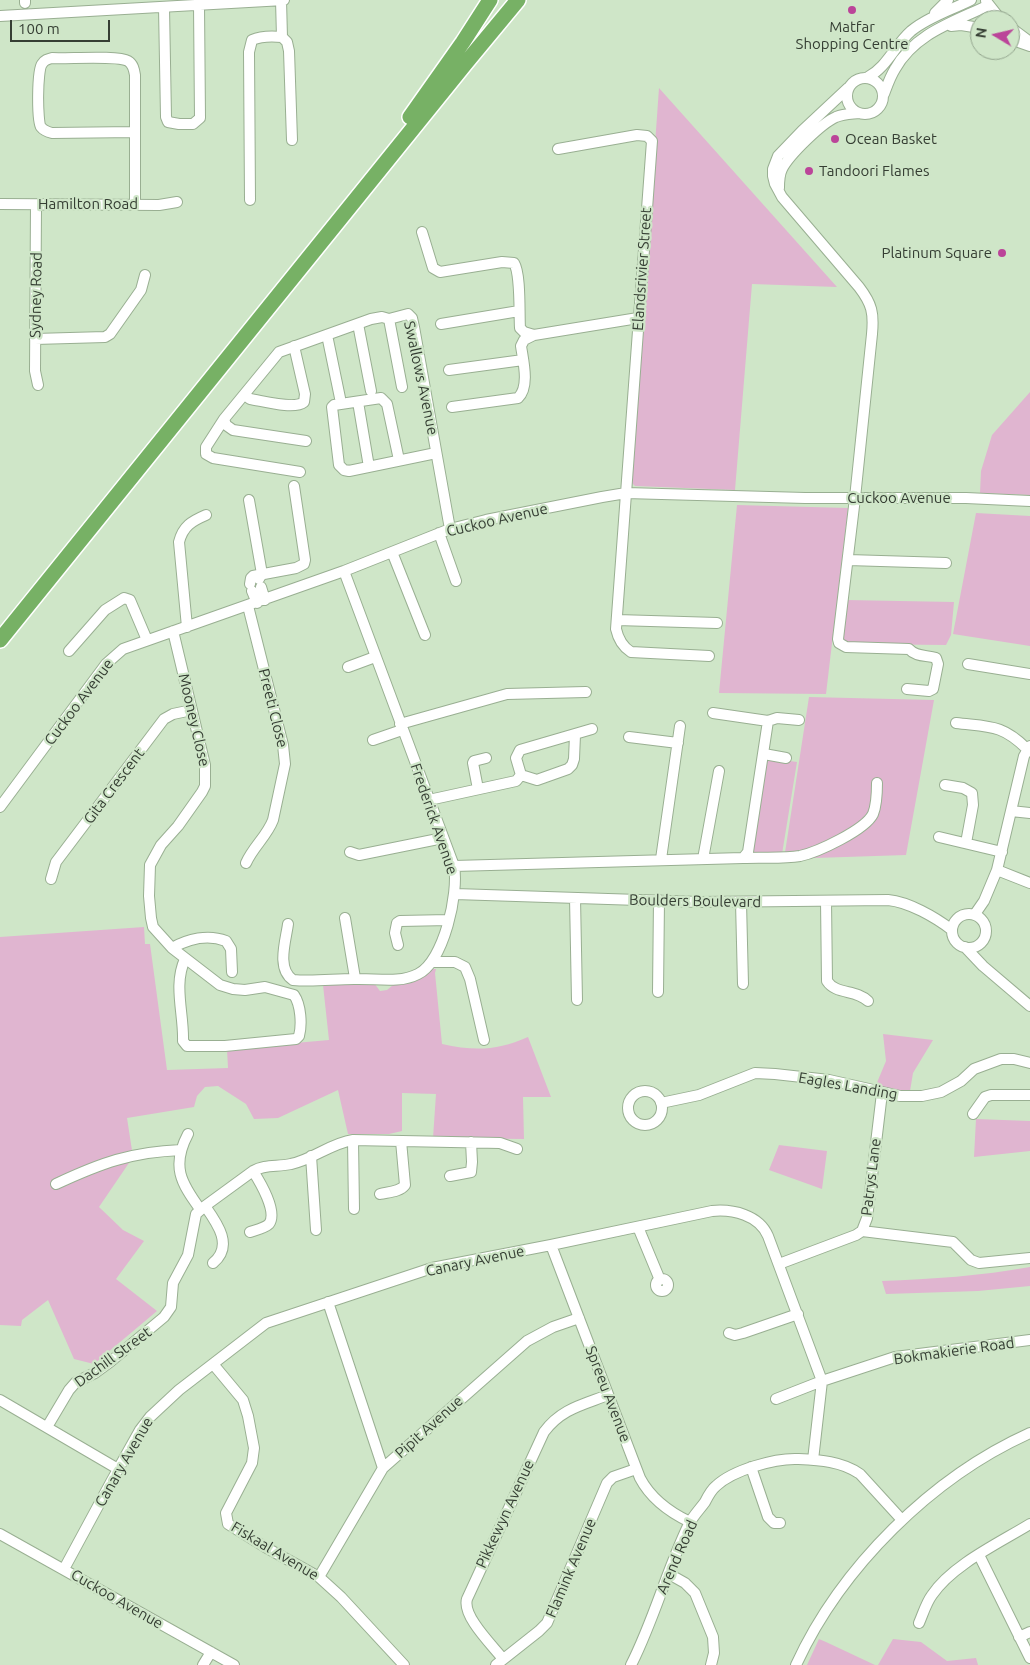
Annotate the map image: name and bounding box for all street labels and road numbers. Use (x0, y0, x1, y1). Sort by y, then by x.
street label: Hamilton Road (38, 195, 138, 213)
street label: Elandsrivier Street (629, 207, 655, 331)
street label: Sydney Road (26, 252, 46, 338)
street label: Swallows Avenue (400, 319, 442, 437)
street label: Cuckoo Avenue (847, 489, 951, 507)
street label: Cuckoo Avenue (445, 500, 549, 540)
street label: Cuckoo Avenue (41, 655, 117, 749)
street label: Preeti Close (254, 667, 292, 749)
street label: Mooney Close (175, 672, 213, 768)
street label: Gita Crescent (80, 745, 148, 827)
street label: Frederick Avenue (407, 761, 461, 877)
street label: Boulders Boulevard (629, 891, 761, 911)
street label: Eagles Landing (797, 1068, 899, 1104)
street label: Patrys Lane (857, 1137, 885, 1217)
street label: Canary Avenue (424, 1242, 526, 1280)
street label: Dachill Street (71, 1323, 155, 1391)
street label: Bokmakierie Road (893, 1334, 1015, 1368)
street label: Spreeu Avenue (581, 1343, 635, 1445)
street label: Pipit Avenue (391, 1392, 467, 1462)
street label: Canary Avenue (91, 1414, 157, 1510)
street label: Pikkewyn Avenue (472, 1457, 538, 1571)
street label: Flamink Avenue (542, 1516, 600, 1620)
street label: Arend Road (653, 1517, 701, 1597)
street label: Fiskaal Avenue (228, 1518, 322, 1584)
street label: Cuckoo Avenue (68, 1565, 166, 1633)

